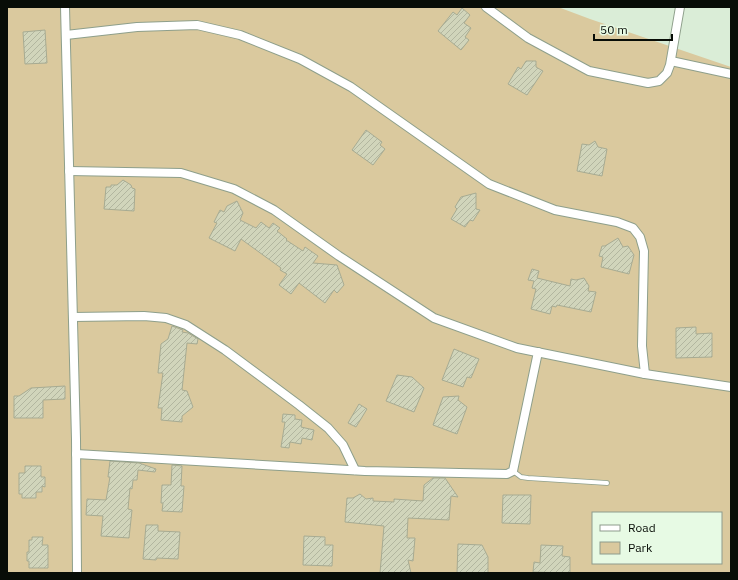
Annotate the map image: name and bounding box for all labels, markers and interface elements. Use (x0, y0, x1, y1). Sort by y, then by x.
scale bar (594, 16, 672, 42)
text: 50 m (600, 22, 628, 37)
legend (592, 512, 722, 564)
text: Road (628, 520, 656, 535)
text: Park (628, 540, 653, 555)

